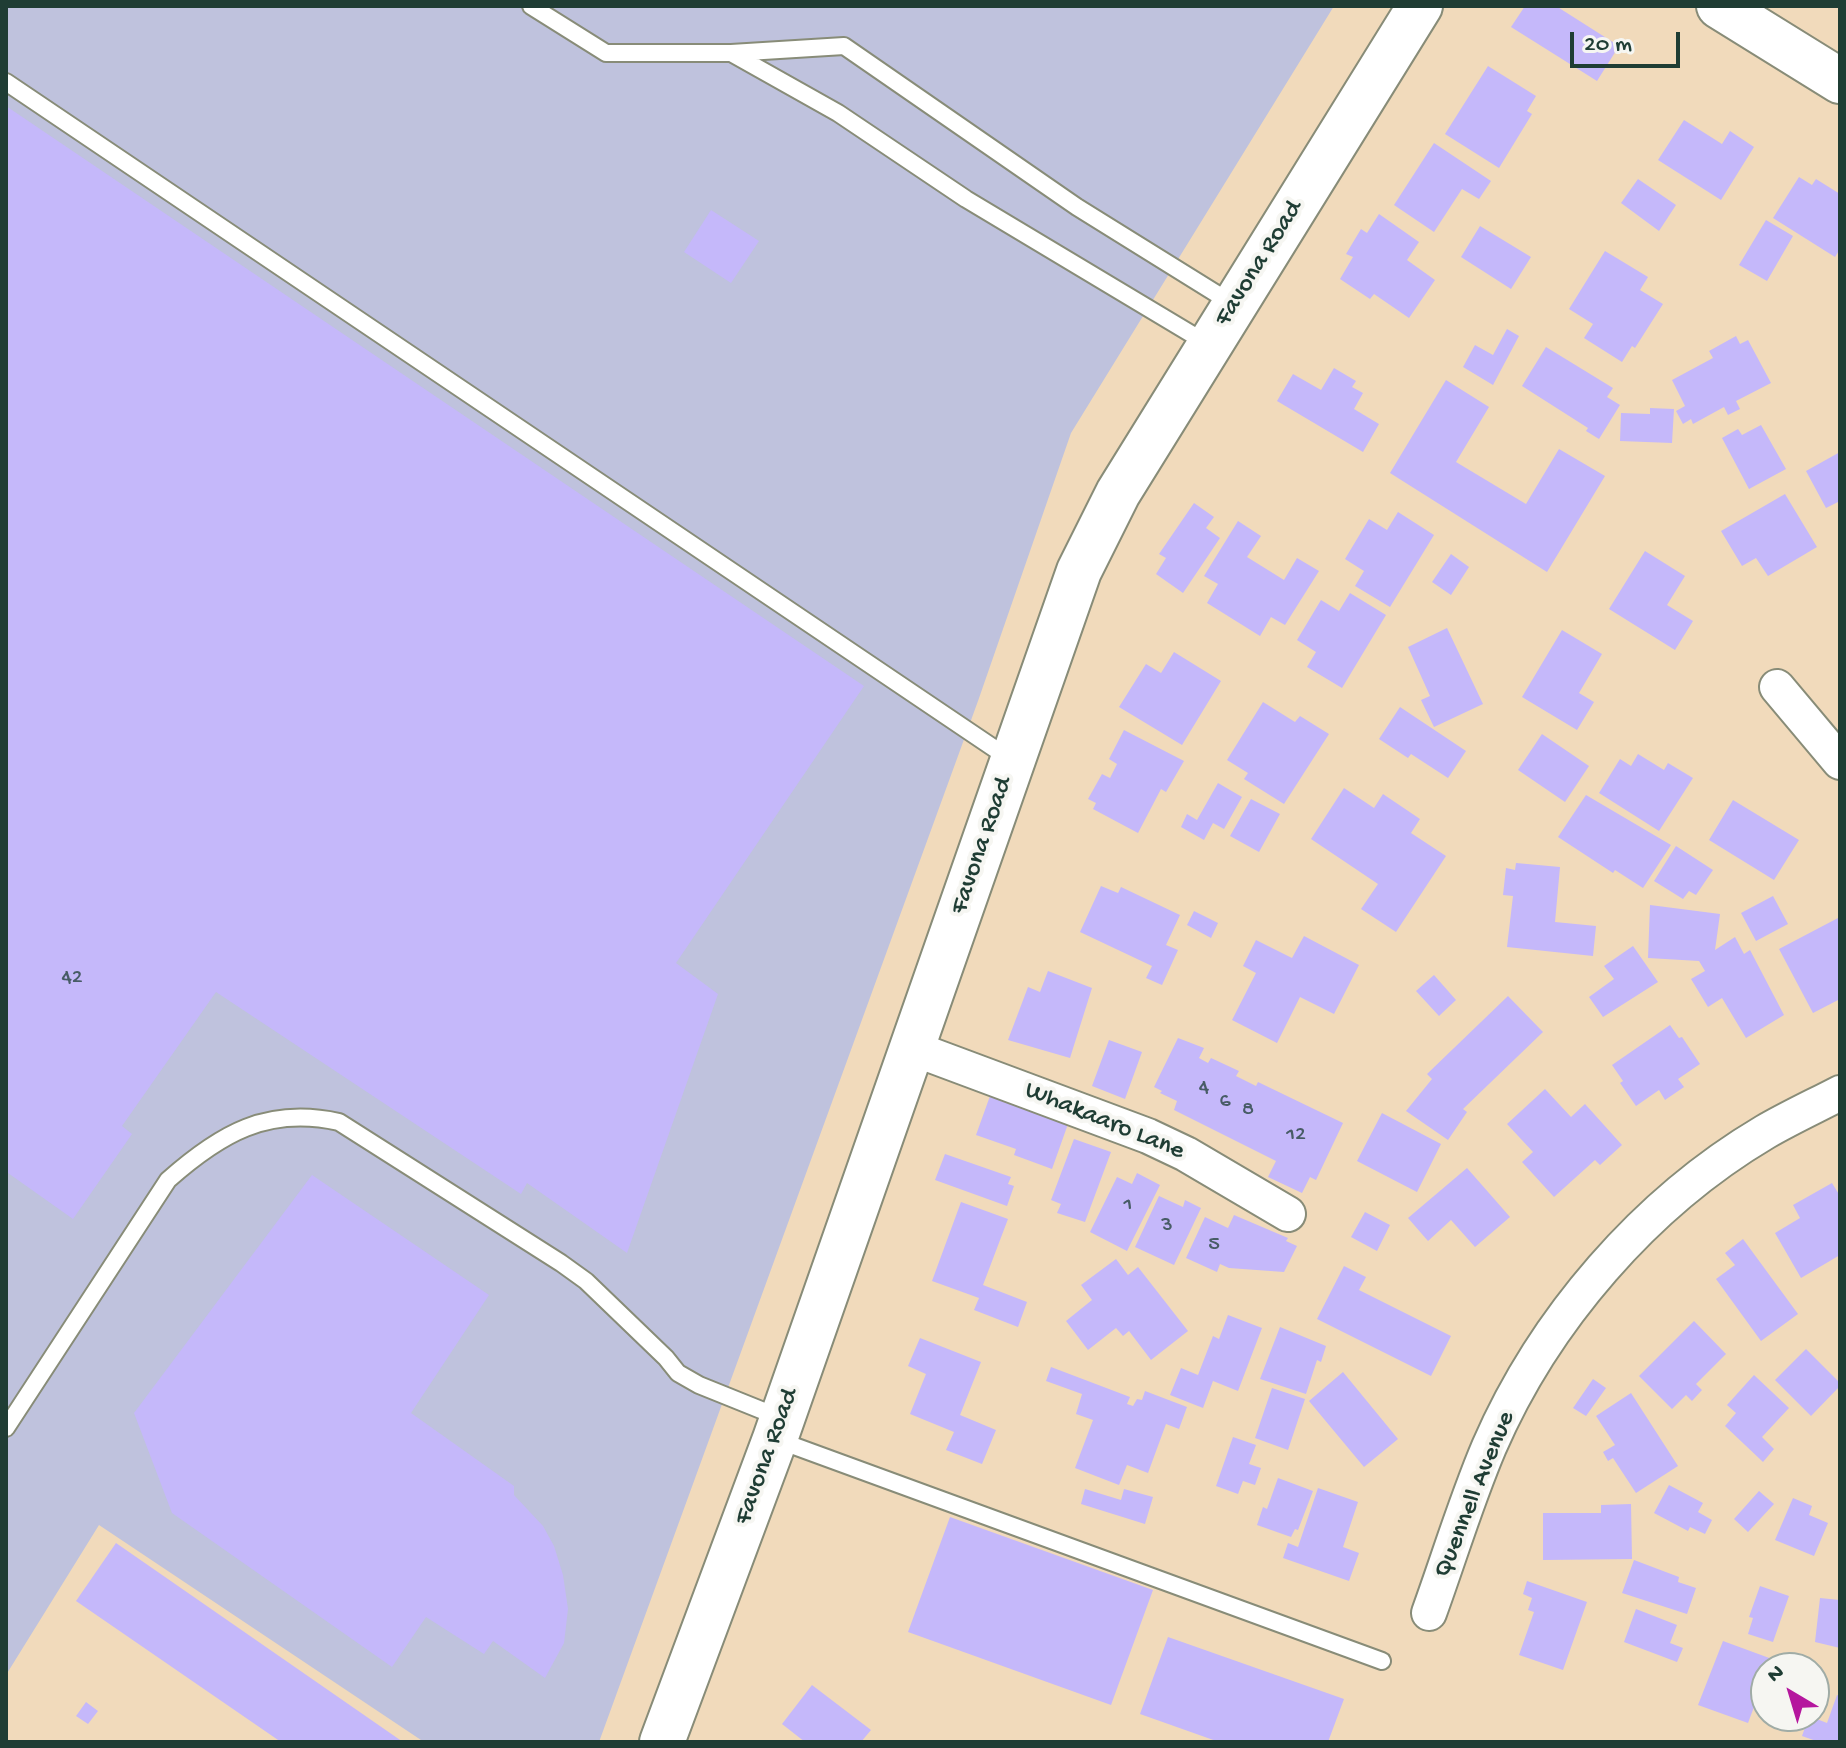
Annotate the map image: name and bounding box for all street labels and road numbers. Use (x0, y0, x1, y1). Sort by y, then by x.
street label: Favona Road (1209, 195, 1311, 333)
street label: Favona Road (945, 774, 1021, 918)
street label: Whakaaro Lane (1020, 1076, 1188, 1168)
street label: Favona Road (729, 1385, 807, 1529)
street label: Quennell Avenue (1428, 1407, 1524, 1583)

